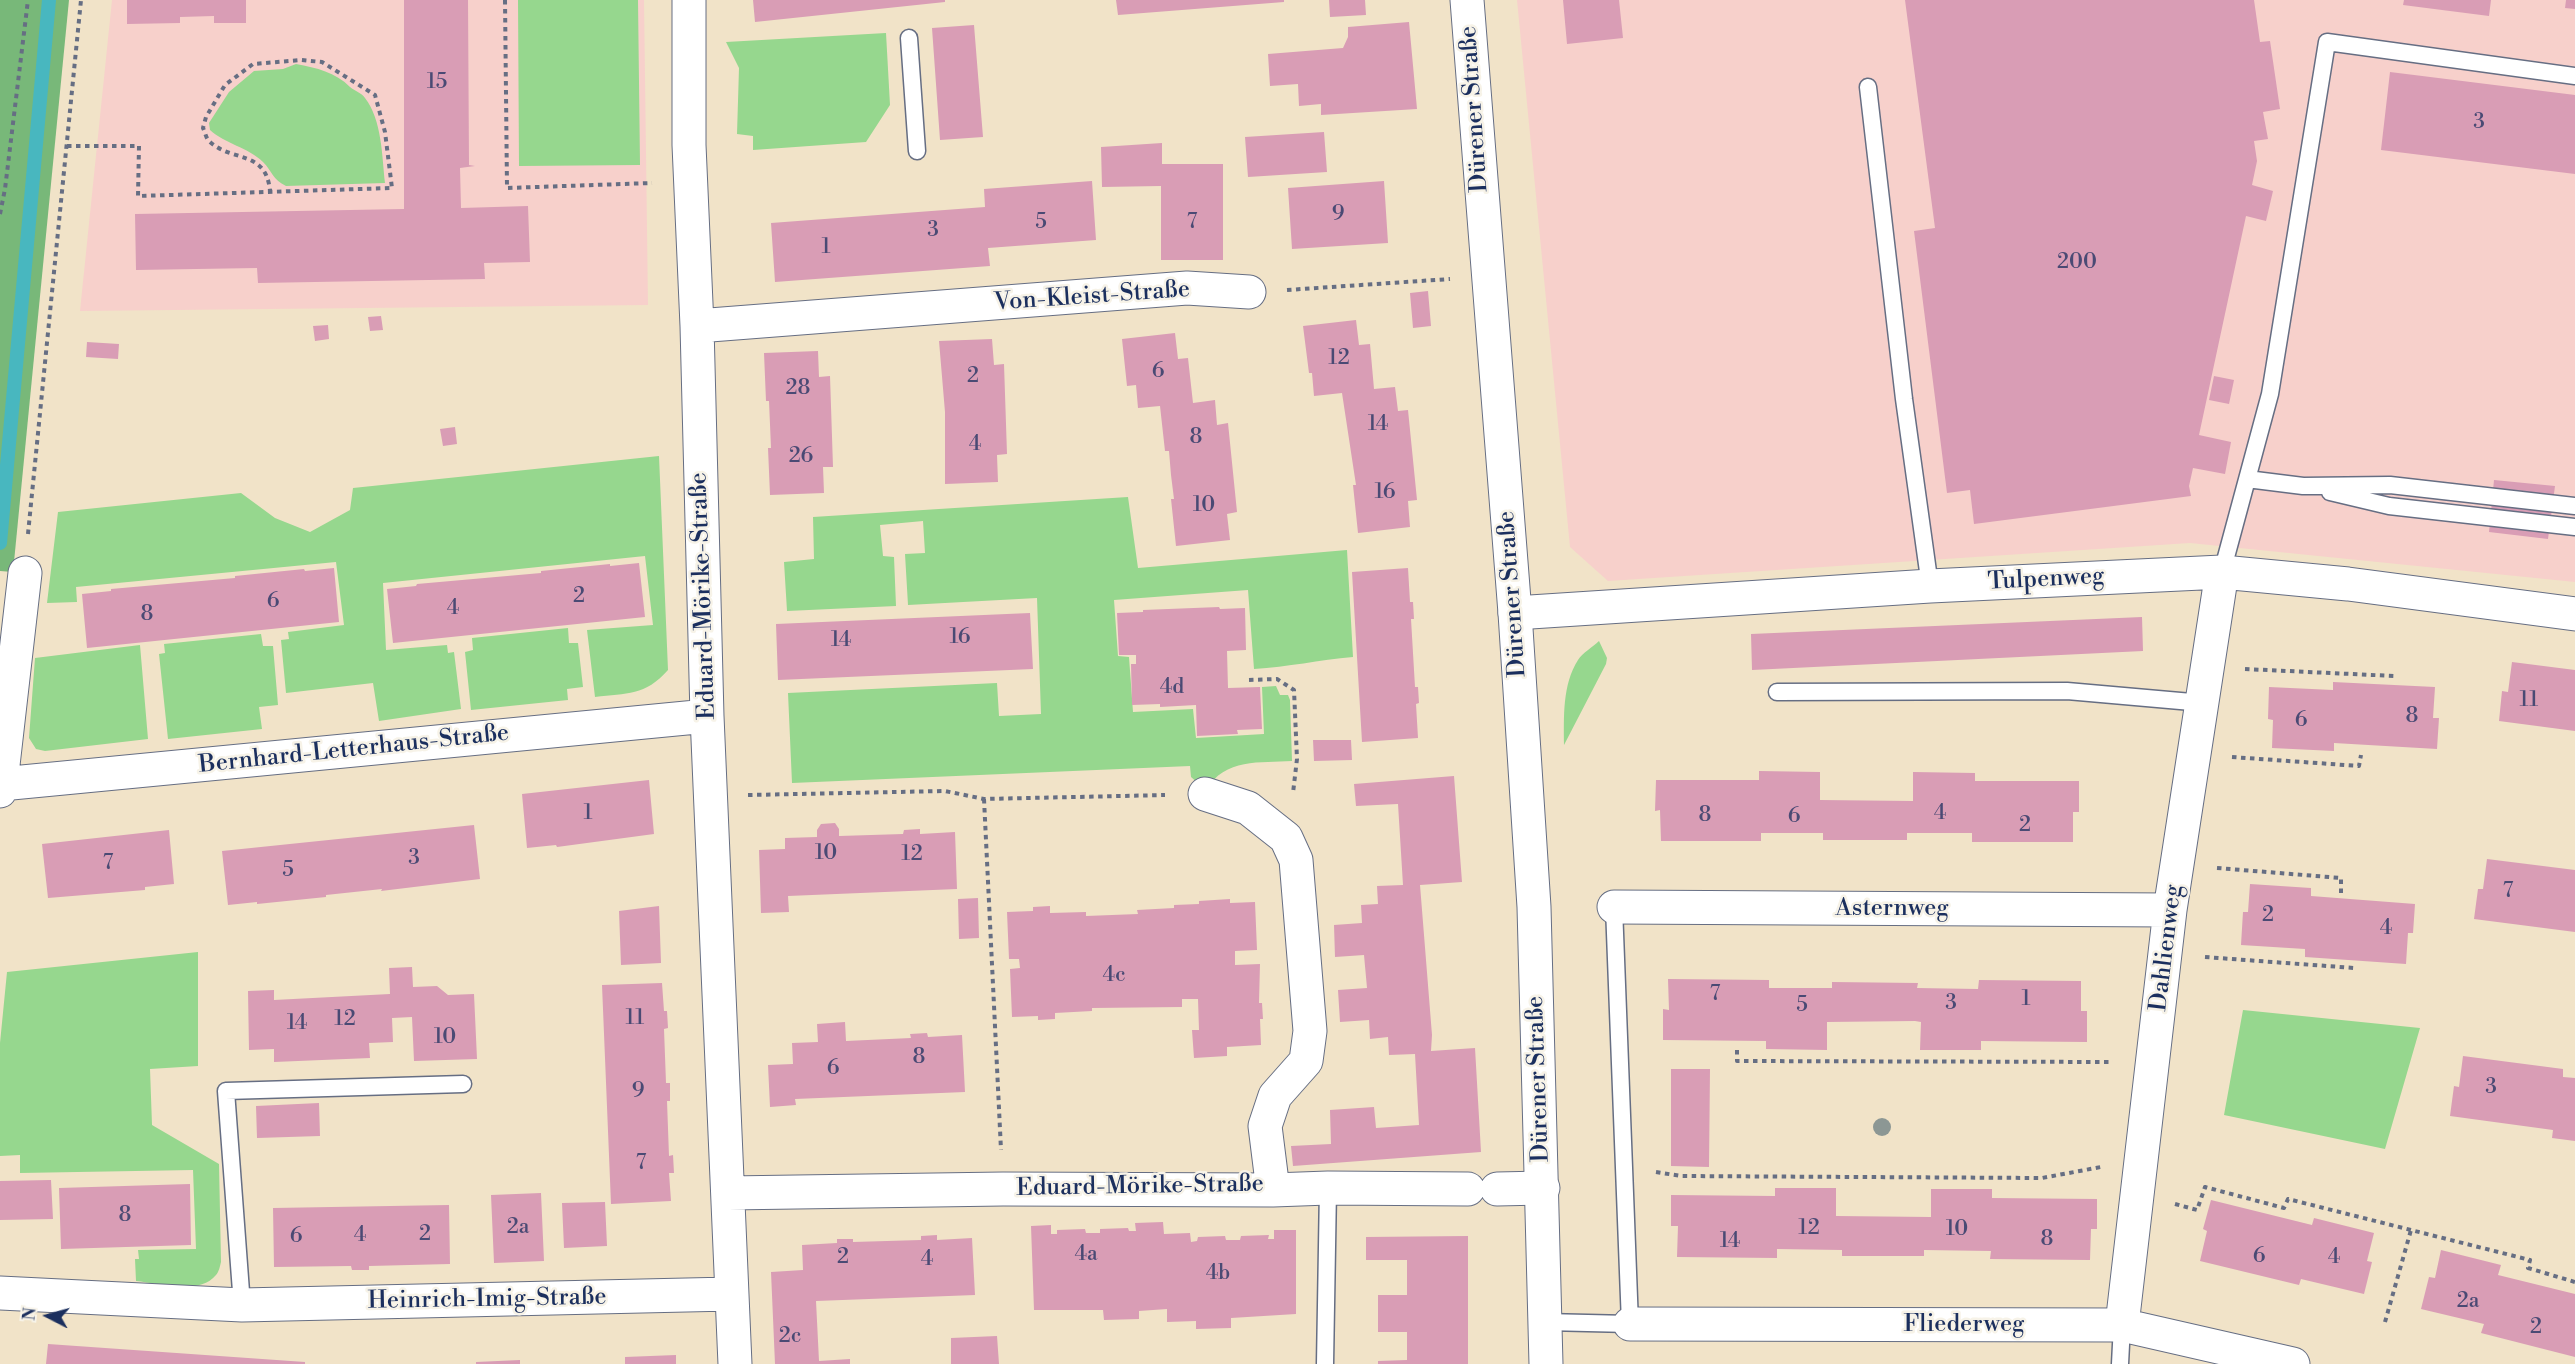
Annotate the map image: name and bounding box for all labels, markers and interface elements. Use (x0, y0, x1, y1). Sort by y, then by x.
street label: Dürener Straße (1455, 25, 1495, 193)
house number: 15 (427, 70, 447, 96)
house number: 3 (2473, 110, 2485, 136)
house number: 9 (1332, 202, 1344, 228)
house number: 5 (1035, 210, 1047, 236)
house number: 7 (1187, 210, 1197, 236)
house number: 3 (927, 218, 939, 244)
house number: 1 (821, 235, 831, 261)
house number: 200 (2057, 250, 2097, 276)
street label: Von-Kleist-Straße (993, 276, 1191, 318)
house number: 12 (1328, 346, 1350, 372)
house number: 6 (1152, 359, 1164, 385)
house number: 2 (967, 364, 979, 390)
house number: 28 (786, 376, 810, 402)
house number: 14 (1368, 412, 1388, 438)
house number: 8 (1190, 425, 1202, 451)
house number: 4 (969, 432, 981, 458)
house number: 26 (789, 444, 813, 470)
street label: Eduard-Mörike-Straße (685, 472, 723, 720)
house number: 16 (1374, 480, 1396, 506)
house number: 10 (1193, 493, 1215, 519)
street label: Dürener Straße (1493, 510, 1533, 678)
street label: Tulpenweg (1987, 563, 2105, 597)
house number: 2 (573, 584, 585, 610)
house number: 6 (267, 589, 279, 615)
house number: 4 (447, 596, 459, 622)
house number: 8 (141, 602, 153, 628)
house number: 16 (949, 625, 971, 651)
house number: 14 (831, 628, 851, 654)
house number: 4d (1160, 675, 1184, 701)
house number: 11 (2520, 688, 2538, 714)
house number: 8 (2406, 704, 2418, 730)
house number: 6 (2295, 708, 2307, 734)
street label: Bernhard-Letterhaus-Straße (198, 719, 510, 781)
house number: 1 (583, 801, 593, 827)
house number: 4 (1934, 801, 1946, 827)
house number: 8 (1699, 803, 1711, 829)
house number: 6 (1788, 804, 1800, 830)
house number: 2 (2019, 813, 2031, 839)
house number: 10 (815, 841, 837, 867)
house number: 12 (901, 842, 923, 868)
house number: 3 (408, 846, 420, 872)
house number: 7 (103, 851, 113, 877)
house number: 5 (282, 858, 294, 884)
house number: 7 (2503, 879, 2513, 905)
street label: Dahlienweg (2145, 883, 2189, 1013)
street label: Asternweg (1835, 895, 1949, 923)
house number: 2 (2262, 903, 2274, 929)
house number: 4 (2380, 916, 2392, 942)
house number: 4c (1102, 963, 1126, 989)
house number: 7 (1710, 982, 1720, 1008)
house number: 1 (2021, 987, 2031, 1013)
house number: 3 (1945, 991, 1957, 1017)
house number: 5 (1796, 993, 1808, 1019)
street label: Dürener Straße (1522, 995, 1556, 1163)
house number: 11 (626, 1006, 644, 1032)
house number: 12 (334, 1007, 356, 1033)
house number: 14 (287, 1011, 307, 1037)
house number: 10 (434, 1025, 456, 1051)
house number: 8 (913, 1045, 925, 1071)
house number: 6 (827, 1056, 839, 1082)
house number: 3 (2485, 1075, 2497, 1101)
house number: 9 (632, 1079, 644, 1105)
house number: 7 (636, 1151, 646, 1177)
street label: Eduard-Mörike-Straße (1016, 1170, 1264, 1204)
house number: 8 (119, 1203, 131, 1229)
house number: 2a (507, 1215, 529, 1241)
house number: 12 (1798, 1216, 1820, 1242)
house number: 10 (1946, 1217, 1968, 1243)
house number: 2 (419, 1222, 431, 1248)
house number: 4 (354, 1223, 366, 1249)
house number: 6 (290, 1224, 302, 1250)
house number: 8 (2041, 1227, 2053, 1253)
house number: 14 (1720, 1229, 1740, 1255)
house number: 4a (1074, 1242, 1098, 1268)
house number: 6 (2253, 1244, 2265, 1270)
house number: 2 (837, 1245, 849, 1271)
house number: 4 (2328, 1245, 2340, 1271)
house number: 4 (921, 1247, 933, 1273)
house number: 4b (1206, 1261, 1230, 1287)
street label: Heinrich-Imig-Straße (367, 1284, 607, 1316)
north arrow (18, 1286, 78, 1346)
house number: 2a (2457, 1289, 2479, 1315)
text: N (19, 1307, 41, 1321)
street label: Fliederweg (1904, 1311, 2024, 1339)
house number: 2 (2530, 1315, 2542, 1341)
house number: 2c (779, 1324, 801, 1350)

